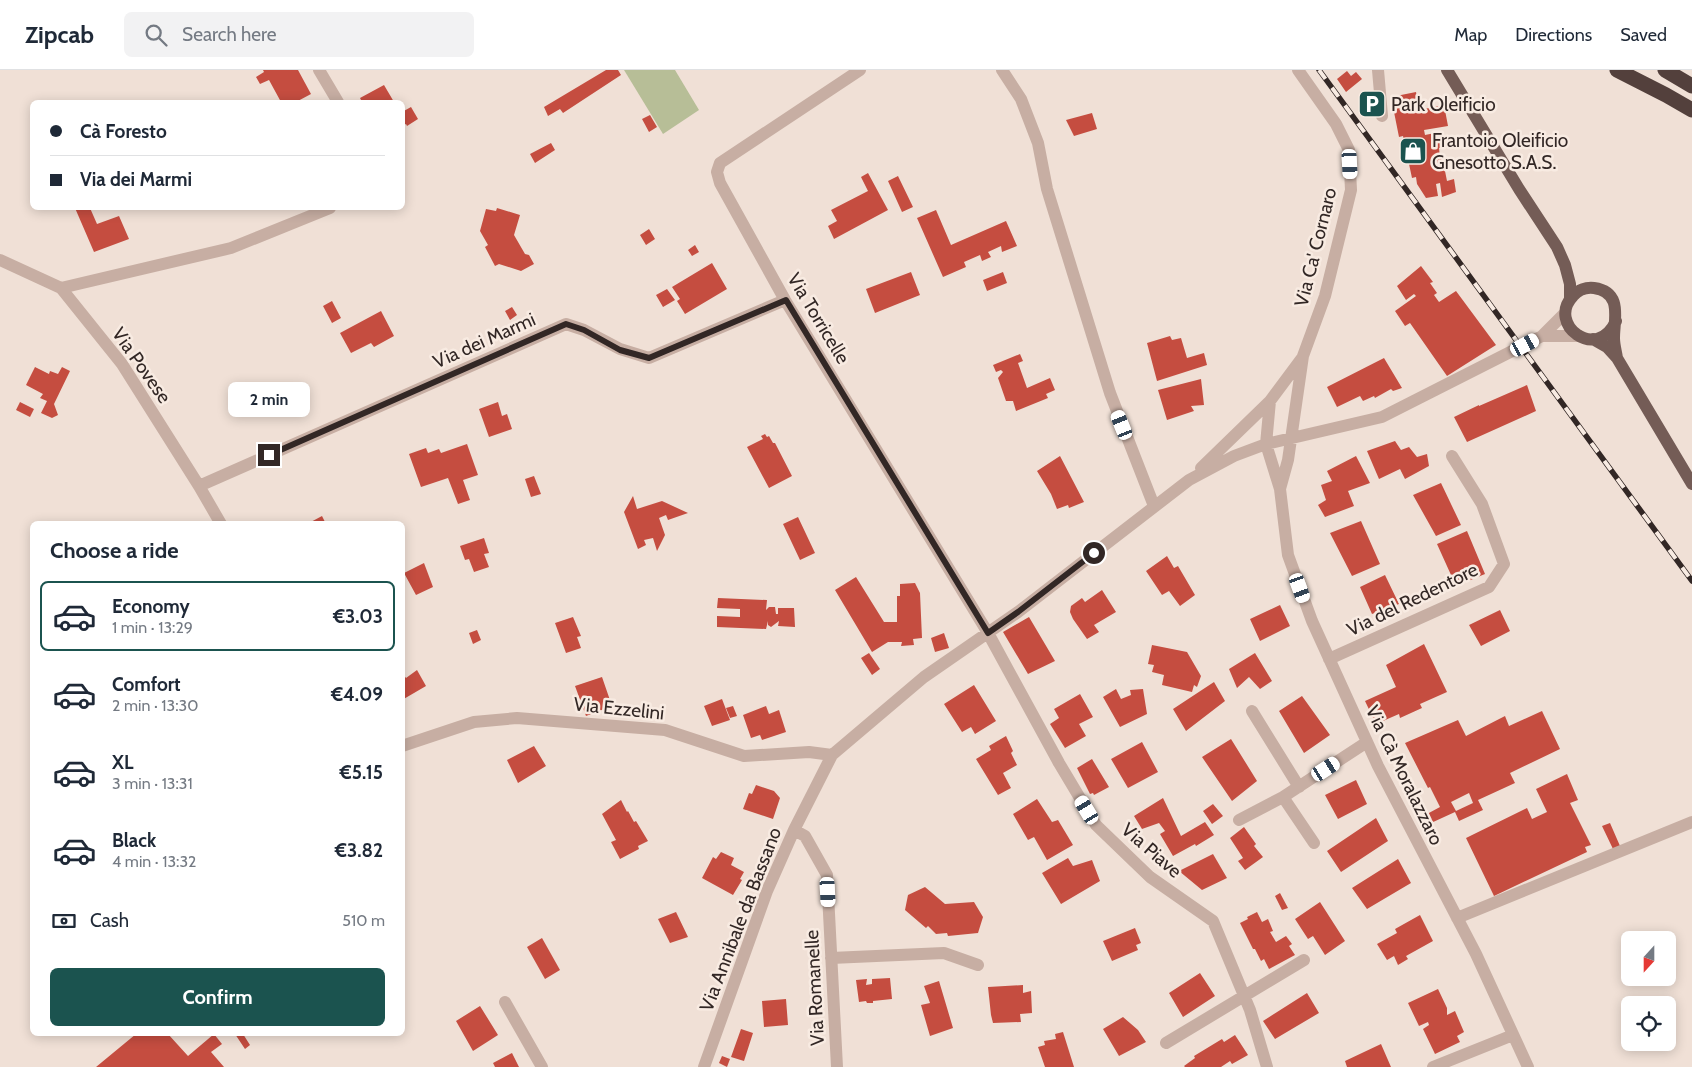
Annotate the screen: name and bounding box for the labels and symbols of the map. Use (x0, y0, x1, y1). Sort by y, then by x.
parking icon: Park Oleificio (1357, 89, 1387, 119)
place label: Park Oleificio (1391, 93, 1496, 116)
place label: Frantoio Oleificio Gnesotto S.A.S. (1432, 129, 1568, 174)
shop icon: Frantoio Oleificio Gnesotto S.A.S. (1398, 136, 1428, 166)
car (1341, 149, 1358, 179)
street label: Via Ca' Cornaro (1290, 185, 1341, 309)
street label: Via Torricelle (782, 269, 855, 368)
street label: Via dei Marmi (429, 308, 539, 373)
street label: Via Povese (107, 323, 176, 408)
car (1508, 331, 1541, 359)
callout: 2 min (228, 382, 310, 418)
car (1109, 408, 1134, 442)
route end (258, 444, 280, 466)
route start (1083, 542, 1105, 564)
street label: Via del Redentore (1343, 558, 1482, 641)
car (1287, 571, 1312, 605)
street label: Via Ezzelini (573, 692, 665, 725)
street label: Via Cà Moralazzaro (1361, 702, 1448, 849)
car (1309, 755, 1342, 783)
car (1072, 793, 1101, 827)
street label: Via Piave (1117, 818, 1187, 883)
street label: Via Annibale da Bassano (695, 824, 786, 1014)
car (819, 877, 836, 907)
street label: Via Romanelle (800, 929, 829, 1047)
north arrow (1621, 931, 1676, 986)

